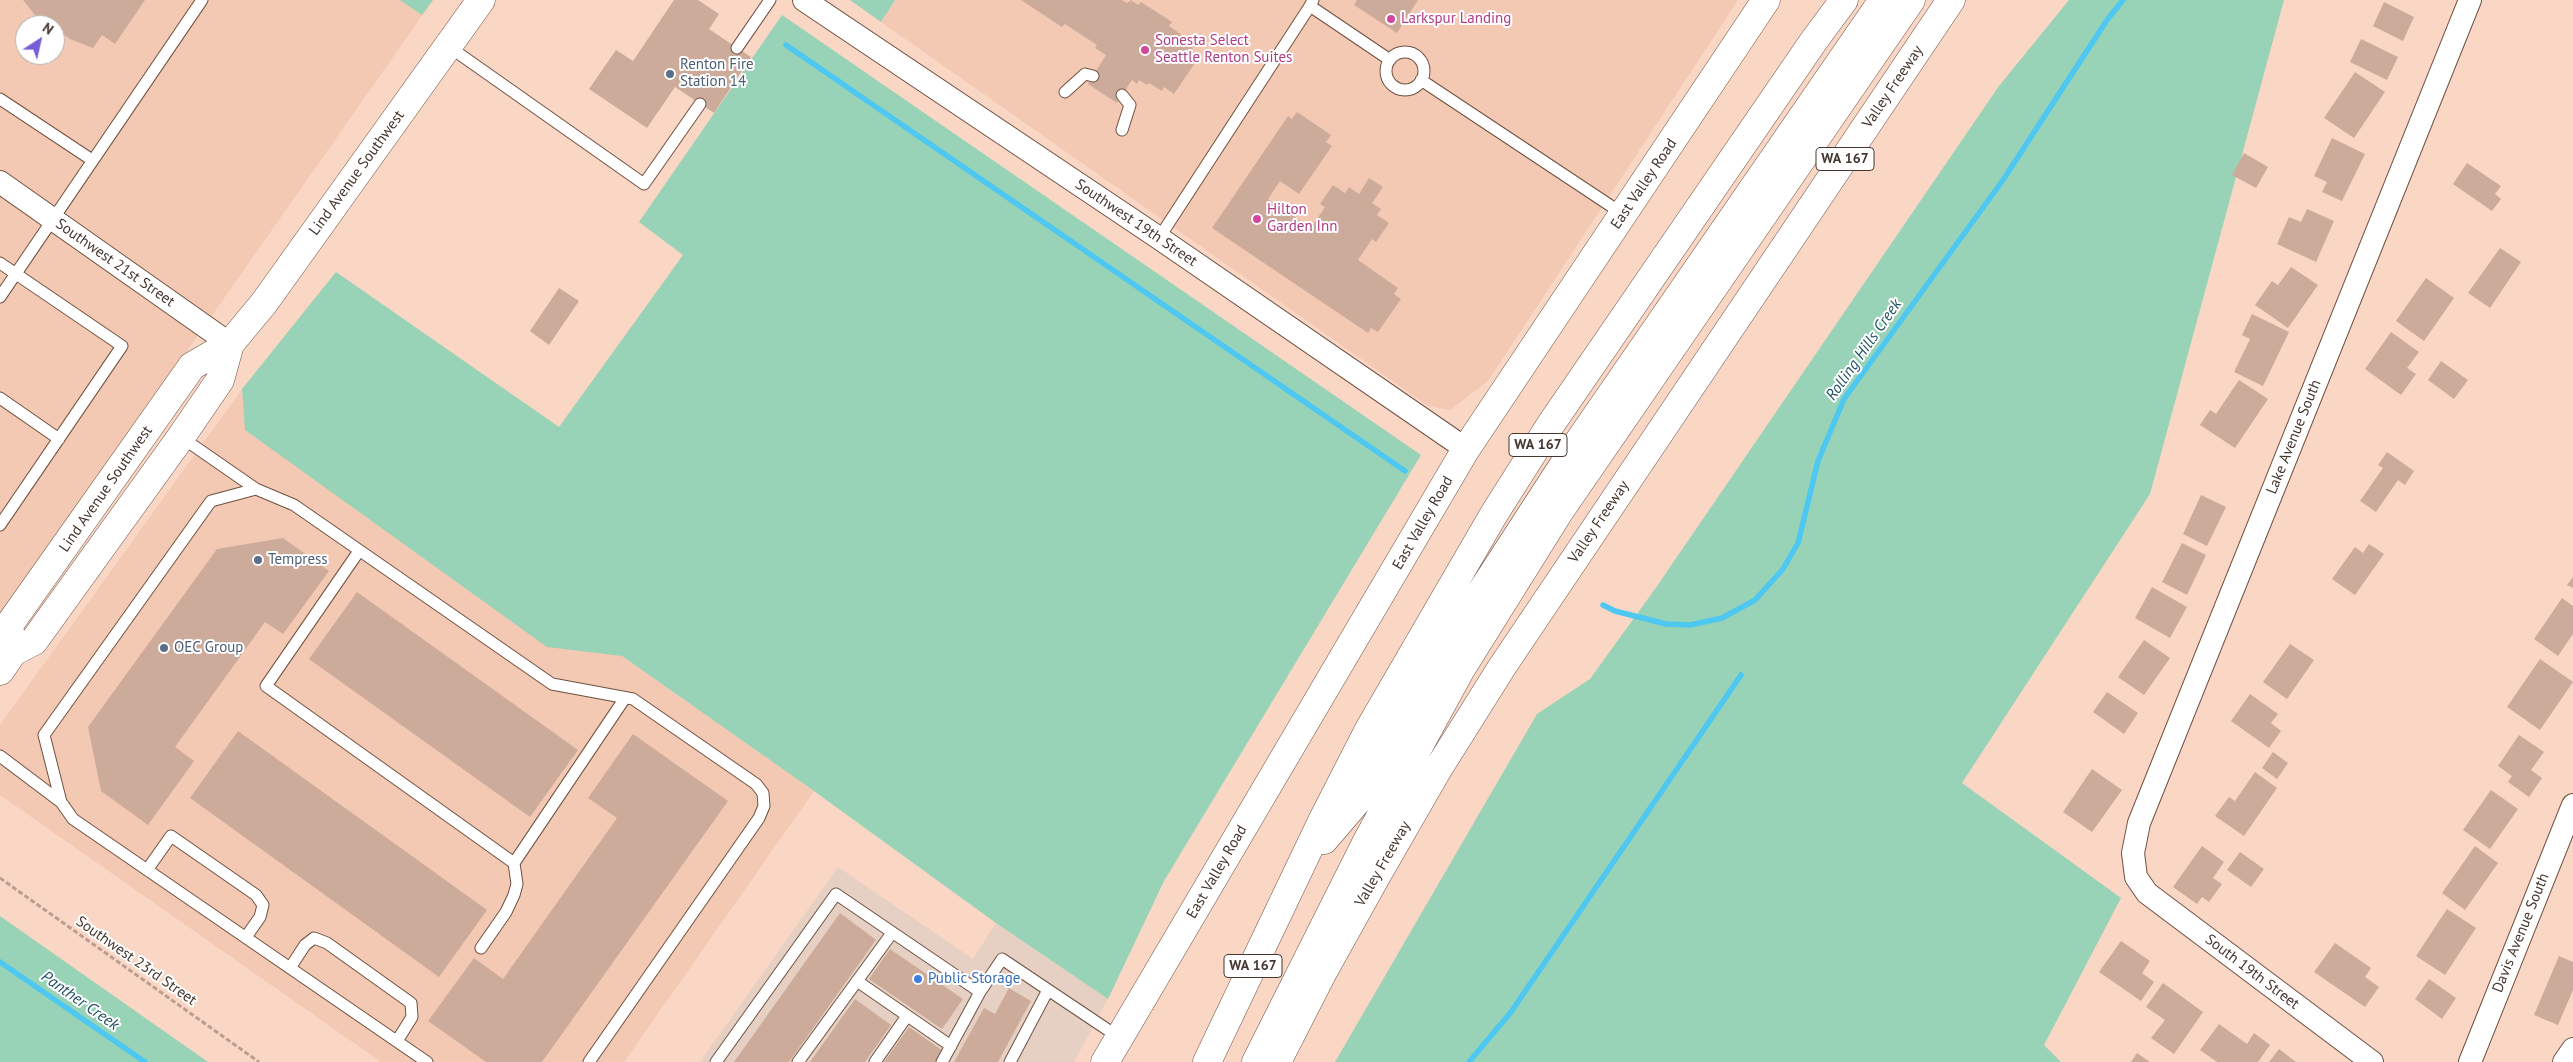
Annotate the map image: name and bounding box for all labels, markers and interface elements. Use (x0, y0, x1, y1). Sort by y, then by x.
place label: Larkspur Landing (1401, 10, 1511, 28)
marker: Larkspur Landing (1385, 13, 1397, 25)
north arrow (15, 15, 65, 65)
text: N (39, 19, 57, 39)
place label: Sonesta Select Seattle Renton Suites (1155, 32, 1292, 67)
street label: Valley Freeway (1859, 42, 1927, 132)
marker: Sonesta Select Seattle Renton Suites (1139, 44, 1151, 56)
place label: Renton Fire Station 14 (680, 56, 754, 91)
marker: Renton Fire Station 14 (664, 68, 676, 80)
street label: Lind Avenue Southwest (306, 107, 408, 239)
street label: East Valley Road (1607, 135, 1681, 233)
road number: WA 167 (1816, 148, 1874, 170)
street label: Southwest 19th Street (1072, 175, 1200, 271)
place label: Hilton Garden Inn (1267, 201, 1337, 236)
marker: Hilton Garden Inn (1251, 213, 1263, 225)
street label: Southwest 21st Street (52, 215, 178, 311)
water label: Rolling Hills Creek (1822, 296, 1906, 404)
street label: Lake Avenue South (2263, 377, 2325, 497)
street label: Lind Avenue Southwest (56, 422, 156, 556)
road number: WA 167 (1509, 434, 1567, 456)
street label: East Valley Road (1389, 473, 1457, 573)
street label: Valley Freeway (1565, 477, 1633, 567)
place label: Tempress (268, 551, 328, 569)
marker: Tempress (252, 554, 264, 566)
place label: OEC Group (174, 639, 243, 657)
marker: OEC Group (158, 642, 170, 654)
street label: Valley Freeway (1351, 818, 1415, 910)
street label: East Valley Road (1183, 822, 1251, 922)
street label: Davis Avenue South (2489, 871, 2553, 995)
street label: Southwest 23rd Street (72, 913, 200, 1009)
street label: South 19th Street (2201, 931, 2303, 1013)
road number: WA 167 (1224, 954, 1282, 978)
water label: Panther Creek (37, 967, 123, 1035)
place label: Public Storage (928, 970, 1020, 988)
marker: Public Storage (912, 973, 924, 985)

